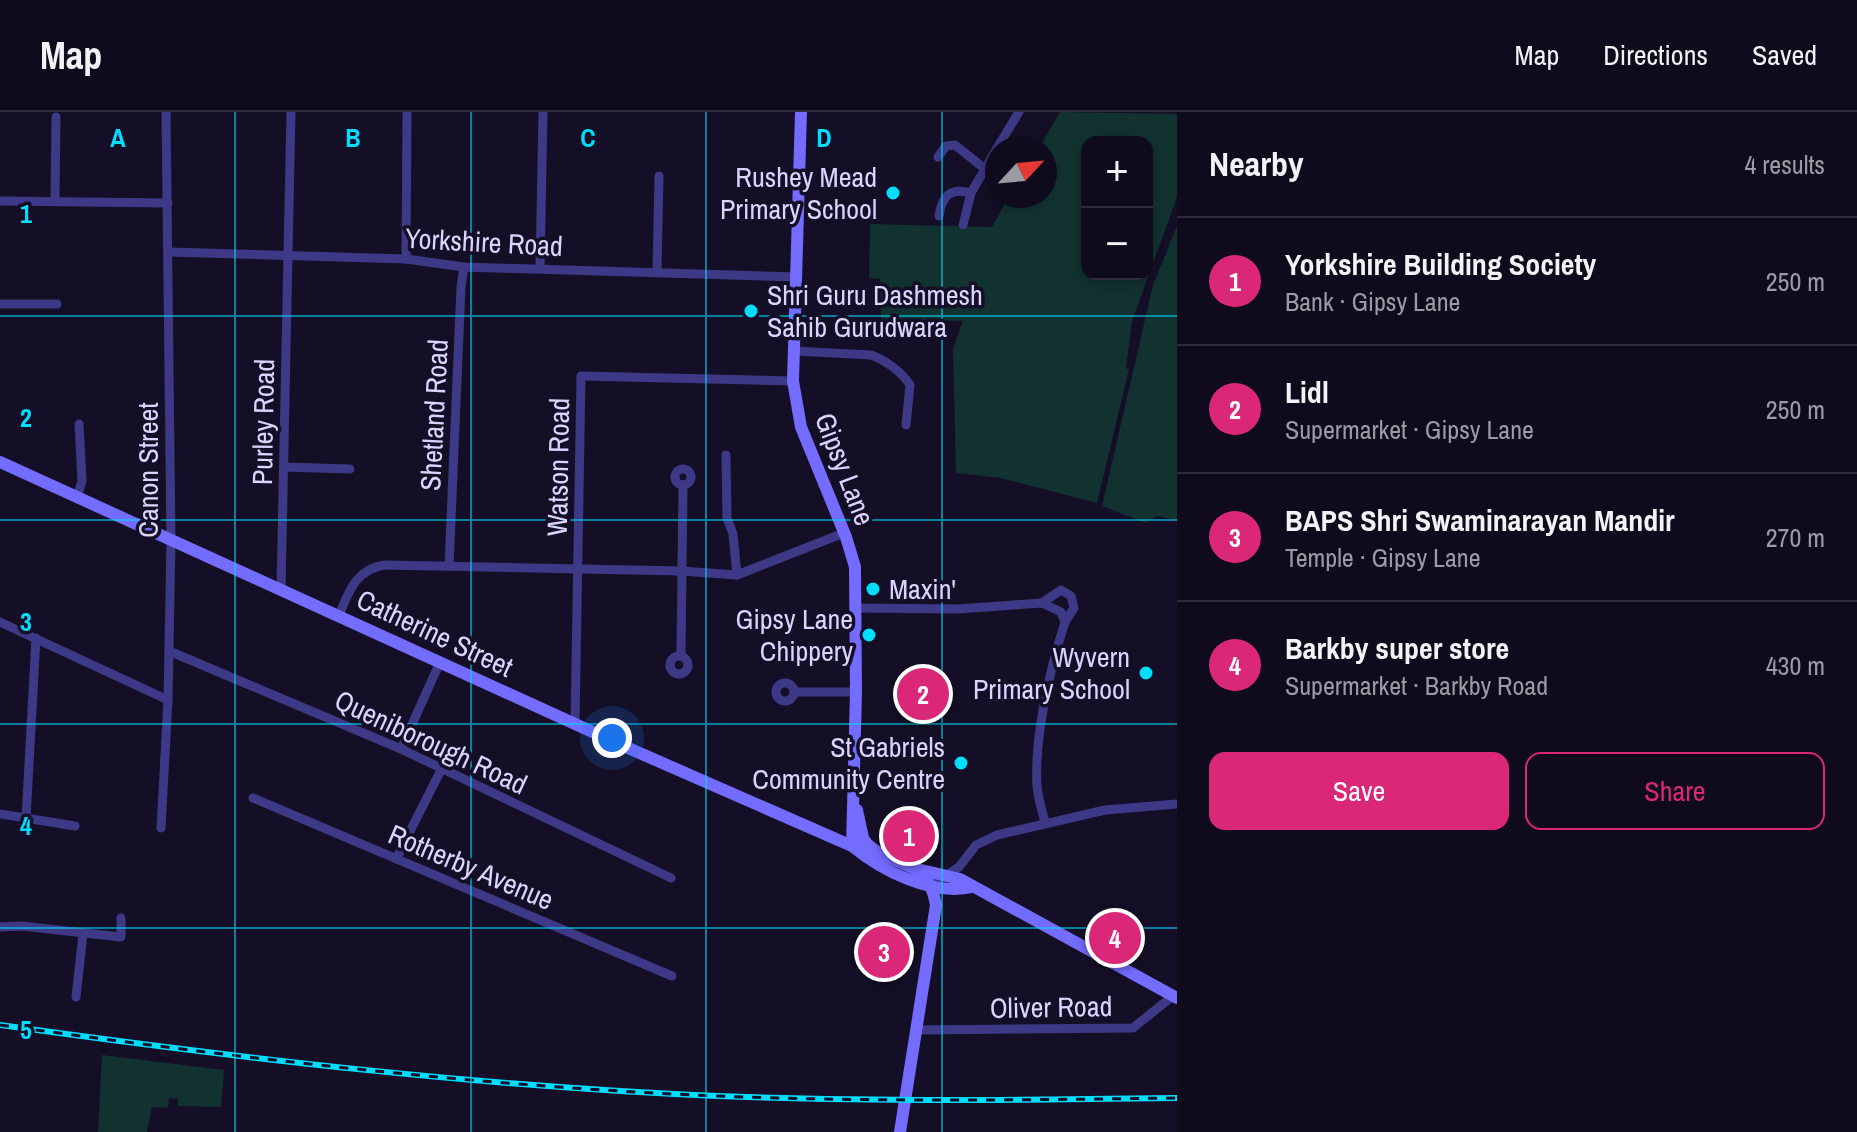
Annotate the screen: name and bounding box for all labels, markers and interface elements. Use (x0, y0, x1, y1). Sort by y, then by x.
text: Map (40, 30, 102, 81)
text: Map (1515, 36, 1559, 74)
text: Directions (1603, 36, 1708, 74)
text: Saved (1752, 36, 1817, 74)
text: A (110, 120, 126, 155)
text: B (345, 120, 361, 155)
text: C (580, 120, 596, 155)
text: D (816, 120, 832, 155)
north arrow (985, 136, 1057, 208)
map controls (1081, 136, 1153, 280)
button: + (1081, 136, 1153, 208)
text: Nearby (1209, 141, 1304, 187)
text: 4 results (1744, 147, 1825, 182)
place label: Rushey Mead Primary School (720, 158, 877, 228)
marker: Rushey Mead Primary School (884, 184, 902, 202)
text: 1 (20, 196, 32, 231)
button: − (1081, 208, 1153, 280)
street label: Yorkshire Road (404, 219, 564, 265)
text: Yorkshire Building Society (1285, 244, 1596, 284)
text: 1 (1229, 264, 1241, 299)
text: 250 m (1766, 264, 1825, 299)
place label: Shri Guru Dashmesh Sahib Gurudwara (767, 276, 983, 346)
text: Bank · Gipsy Lane (1285, 284, 1460, 319)
marker: Shri Guru Dashmesh Sahib Gurudwara (742, 302, 760, 320)
street label: Shetland Road (411, 338, 457, 492)
street label: Purley Road (243, 359, 283, 485)
text: Lidl (1285, 372, 1329, 412)
text: 2 (1229, 392, 1241, 427)
text: 250 m (1766, 392, 1825, 427)
street label: Watson Road (538, 398, 578, 536)
text: 2 (20, 400, 32, 435)
street label: Canon Street (129, 402, 167, 538)
street label: Gipsy Lane (806, 407, 884, 531)
text: Supermarket · Gipsy Lane (1285, 412, 1534, 447)
text: BAPS Shri Swaminarayan Mandir (1285, 500, 1675, 540)
text: 3 (1229, 520, 1241, 555)
text: 270 m (1766, 520, 1825, 555)
text: Temple · Gipsy Lane (1285, 540, 1481, 575)
place label: Maxin' (889, 570, 956, 608)
street label: Catherine Street (351, 580, 519, 686)
marker: Maxin' (864, 580, 882, 598)
place label: Gipsy Lane Chippery (736, 600, 854, 670)
text: 3 (20, 604, 32, 639)
marker: Gipsy Lane Chippery (860, 626, 878, 644)
text: Barkby super store (1285, 628, 1509, 668)
place label: Wyvern Primary School (973, 638, 1130, 708)
text: 4 (1229, 648, 1241, 683)
text: 430 m (1766, 648, 1825, 683)
pin: 2 (897, 664, 949, 724)
marker: Wyvern Primary School (1137, 664, 1155, 682)
text: Supermarket · Barkby Road (1285, 668, 1548, 703)
street label: Queniborough Road (329, 681, 533, 803)
your location (592, 718, 632, 758)
place label: St Gabriels Community Centre (752, 728, 945, 798)
button: Save (1209, 752, 1509, 830)
button: Share (1525, 752, 1825, 830)
marker: St Gabriels Community Centre (952, 754, 970, 772)
pin: 1 (883, 806, 935, 866)
text: 4 (20, 808, 32, 843)
street label: Rotherby Avenue (383, 815, 559, 919)
pin: 4 (1089, 908, 1141, 968)
pin: 3 (858, 922, 910, 982)
street label: Oliver Road (989, 987, 1113, 1027)
text: 5 (20, 1012, 32, 1047)

